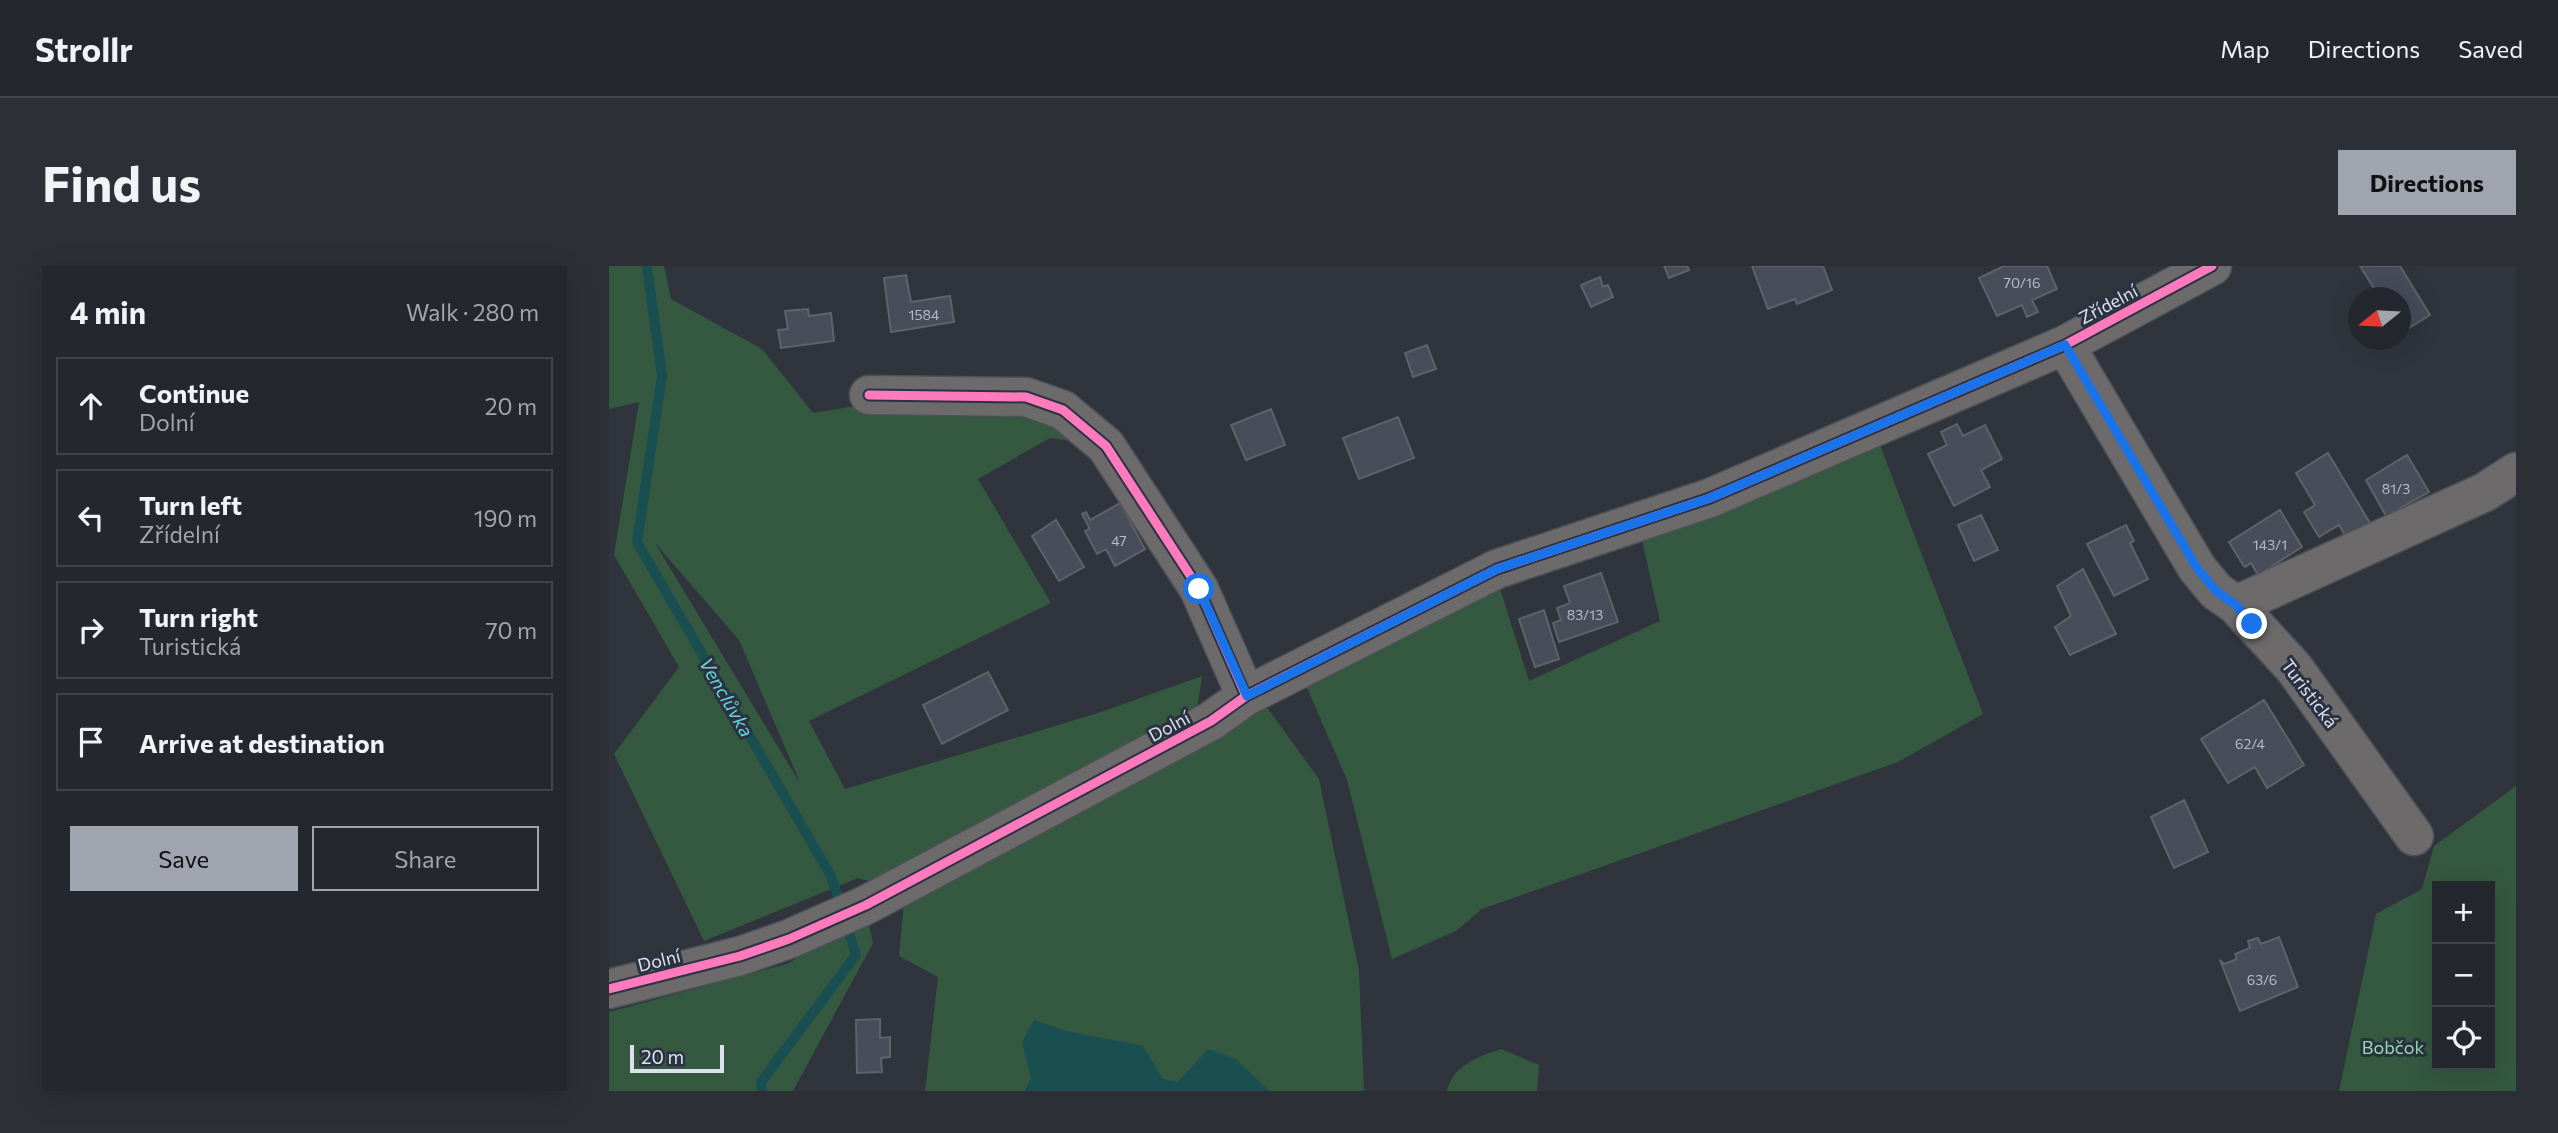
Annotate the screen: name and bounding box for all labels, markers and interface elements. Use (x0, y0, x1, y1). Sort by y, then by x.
text: Strollr (35, 28, 133, 69)
text: Map (2220, 34, 2270, 63)
text: Directions (2308, 34, 2420, 63)
text: Saved (2458, 34, 2523, 63)
button: Directions (2338, 150, 2516, 215)
text: Find us (42, 152, 201, 212)
house number: 70/16 (2004, 274, 2040, 291)
street label: Zřídelní (2075, 279, 2142, 329)
north arrow (2348, 287, 2411, 350)
text: 4 min (70, 293, 146, 330)
text: Walk · 280 m (406, 298, 539, 326)
house number: 1584 (909, 306, 940, 323)
text: Continue (139, 377, 249, 408)
icon: ahead (72, 387, 110, 425)
text: 20 m (485, 392, 537, 420)
text: Dolní (139, 408, 195, 436)
house number: 81/3 (2382, 480, 2410, 497)
text: Turn left (139, 489, 242, 520)
icon: left (72, 499, 110, 537)
text: 190 m (474, 504, 537, 532)
text: Zřídelní (139, 520, 220, 548)
house number: 47 (1111, 532, 1127, 549)
house number: 143/1 (2253, 536, 2287, 553)
route start (1183, 573, 1214, 604)
text: Turn right (139, 601, 258, 632)
house number: 83/13 (1567, 606, 1603, 623)
route end (2236, 608, 2267, 639)
icon: right (72, 611, 110, 649)
text: 70 m (485, 616, 537, 644)
text: Turistická (139, 632, 241, 660)
water label: Venclůvka (695, 653, 759, 741)
street label: Turistická (2277, 654, 2343, 732)
street label: Dolní (1145, 705, 1195, 746)
icon: arrive (72, 723, 110, 761)
text: Arrive at destination (139, 727, 385, 758)
house number: 62/4 (2235, 735, 2265, 752)
button: Save (70, 826, 298, 891)
button: Share (312, 826, 539, 891)
map controls (2432, 881, 2495, 1070)
button: + (2432, 881, 2495, 944)
street label: Dolní (635, 944, 684, 976)
button: − (2432, 944, 2495, 1007)
house number: 63/6 (2247, 971, 2277, 988)
button: locate (2432, 1007, 2495, 1070)
park label: Bobčok (2362, 1036, 2424, 1058)
scale bar (630, 1042, 725, 1074)
text: 20 m (641, 1045, 684, 1068)

